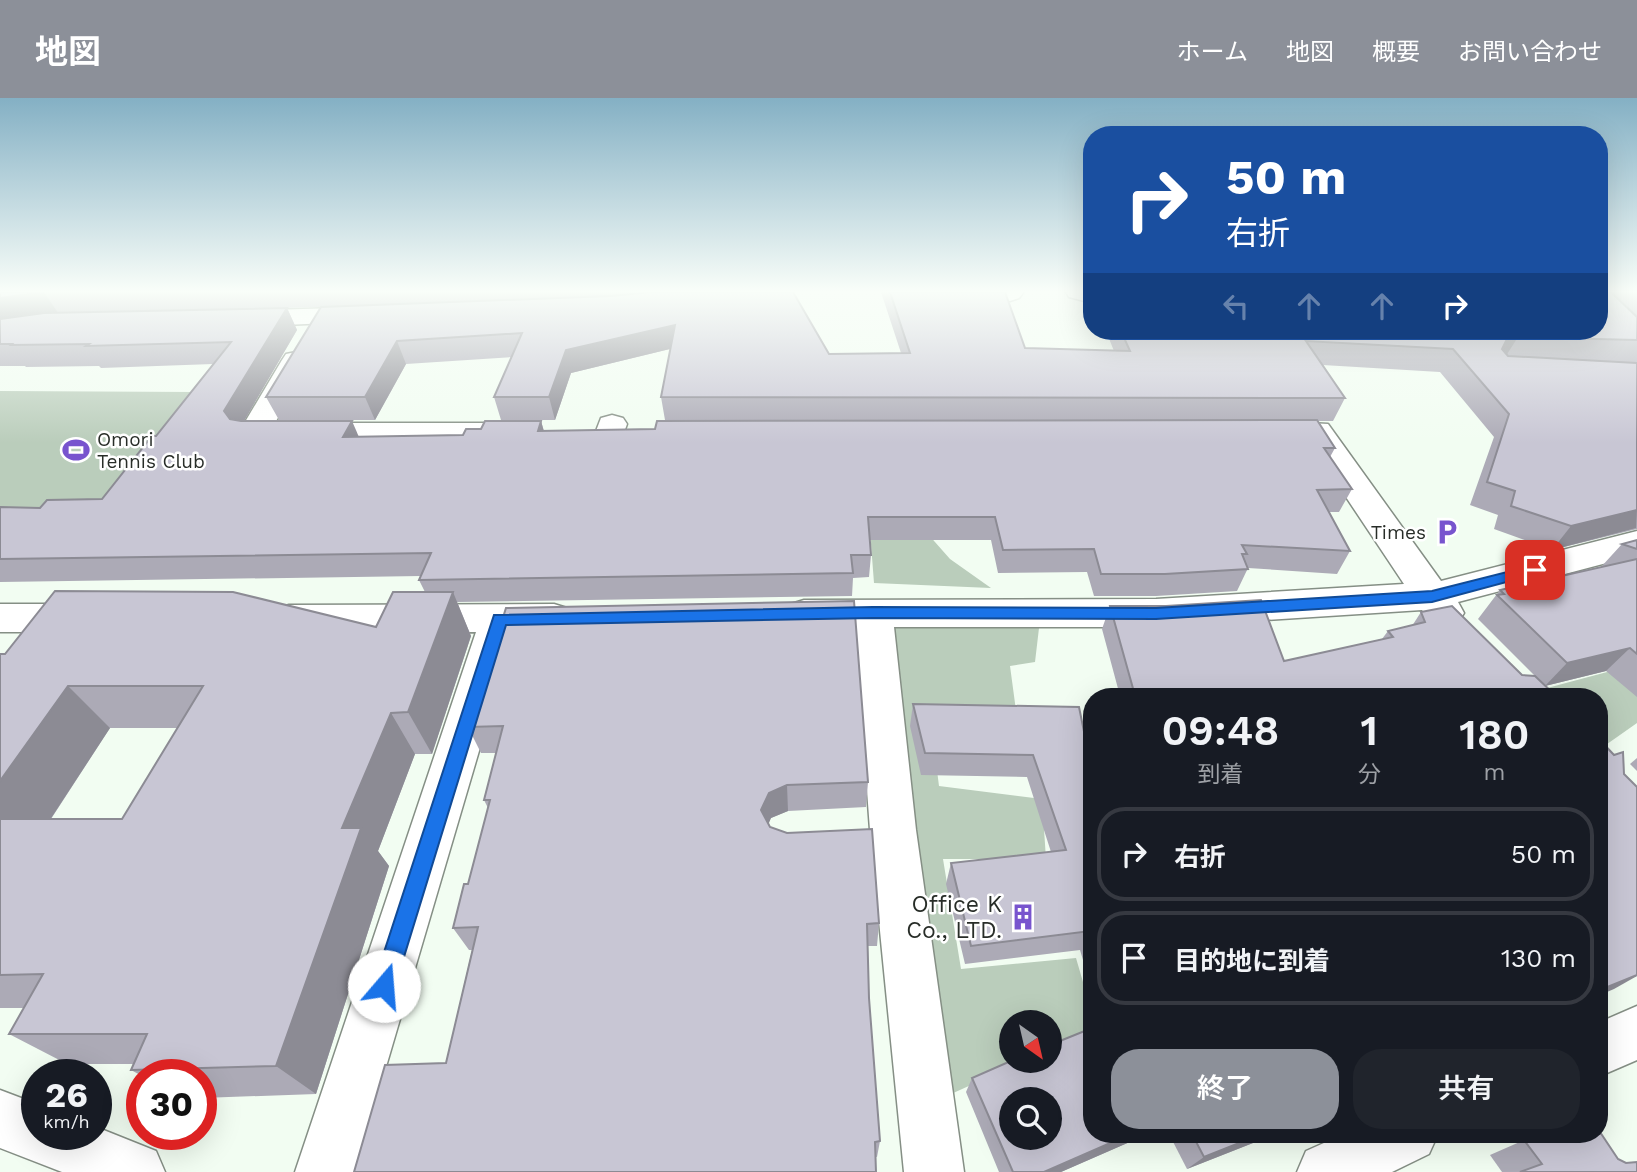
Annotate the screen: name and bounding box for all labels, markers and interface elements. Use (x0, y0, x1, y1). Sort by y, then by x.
text: 地図 (35, 32, 101, 71)
text: ホーム (1177, 38, 1248, 66)
text: 地図 (1286, 38, 1334, 66)
text: 概要 (1372, 38, 1420, 66)
text: お問い合わせ (1458, 38, 1602, 66)
text: 50 m (1226, 148, 1346, 206)
icon: right (1111, 154, 1202, 245)
text: 右折 (1226, 214, 1290, 252)
icon: left (1217, 287, 1255, 325)
icon: ahead (1290, 287, 1328, 325)
icon: ahead (1363, 287, 1401, 325)
icon: right (1436, 287, 1474, 325)
place label: Omori Tennis Club (97, 428, 205, 473)
sports icon: Omori Tennis Club (61, 435, 91, 465)
parking icon: Times (1432, 517, 1462, 547)
place label: Times (1371, 521, 1426, 544)
pin (1505, 540, 1565, 600)
icon: arrive (1516, 551, 1554, 589)
text: 09:48 (1161, 706, 1279, 755)
text: 1 (1361, 706, 1378, 755)
text: 180 (1459, 710, 1530, 759)
text: m (1483, 759, 1505, 786)
text: 到着 (1197, 761, 1243, 788)
text: 分 (1358, 761, 1381, 788)
icon: right (1115, 835, 1153, 873)
text: 50 m (1511, 839, 1576, 869)
text: 右折 (1174, 842, 1226, 872)
place label: Office K Co., LTD. (906, 891, 1002, 944)
building icon: Office K Co., LTD. (1008, 902, 1038, 932)
icon: arrive (1115, 939, 1153, 977)
text: 130 m (1501, 943, 1576, 973)
text: 目的地に到着 (1174, 946, 1330, 976)
position arrow (347, 949, 421, 1023)
north arrow (999, 1010, 1062, 1073)
map controls (999, 1010, 1062, 1150)
button: 終了 (1111, 1049, 1339, 1129)
button: 共有 (1353, 1049, 1580, 1129)
speed limit sign: 30 (126, 1059, 217, 1150)
text: 26 (45, 1074, 88, 1116)
button: search (999, 1087, 1062, 1150)
text: km/h (43, 1111, 90, 1132)

